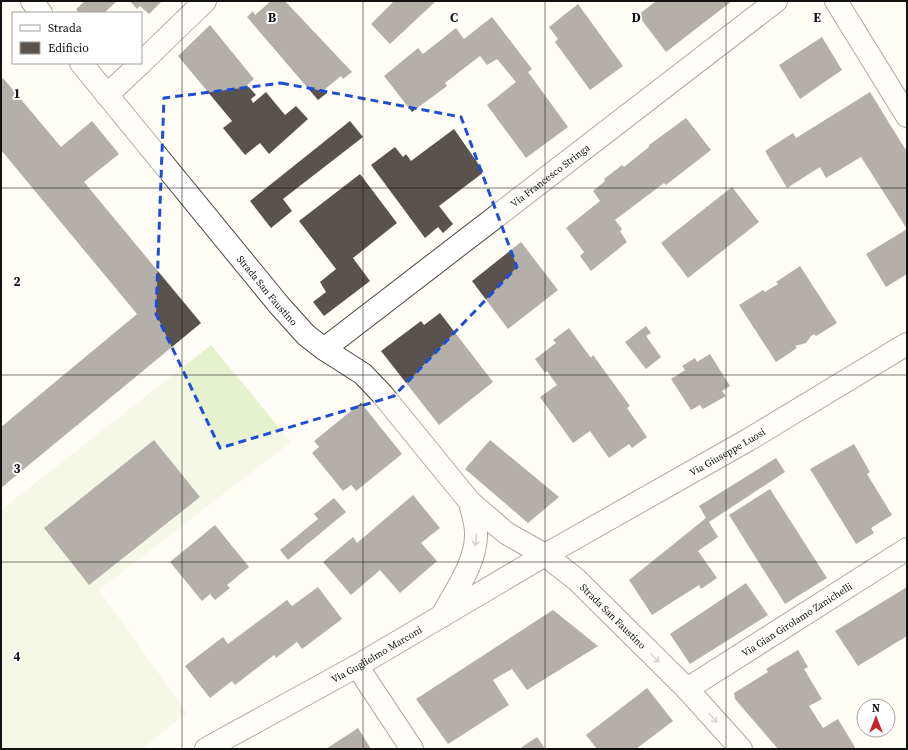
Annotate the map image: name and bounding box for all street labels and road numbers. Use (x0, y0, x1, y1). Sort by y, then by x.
street label: Via Francesco Stringa (508, 140, 593, 210)
street label: Strada San Faustino (234, 253, 301, 329)
street label: Via Giuseppe Luosi (687, 425, 768, 479)
street label: Via Gian Girolamo Zanichelli (739, 580, 855, 660)
street label: Strada San Faustino (577, 581, 649, 652)
street label: Via Guglielmo Marconi (329, 623, 424, 686)

